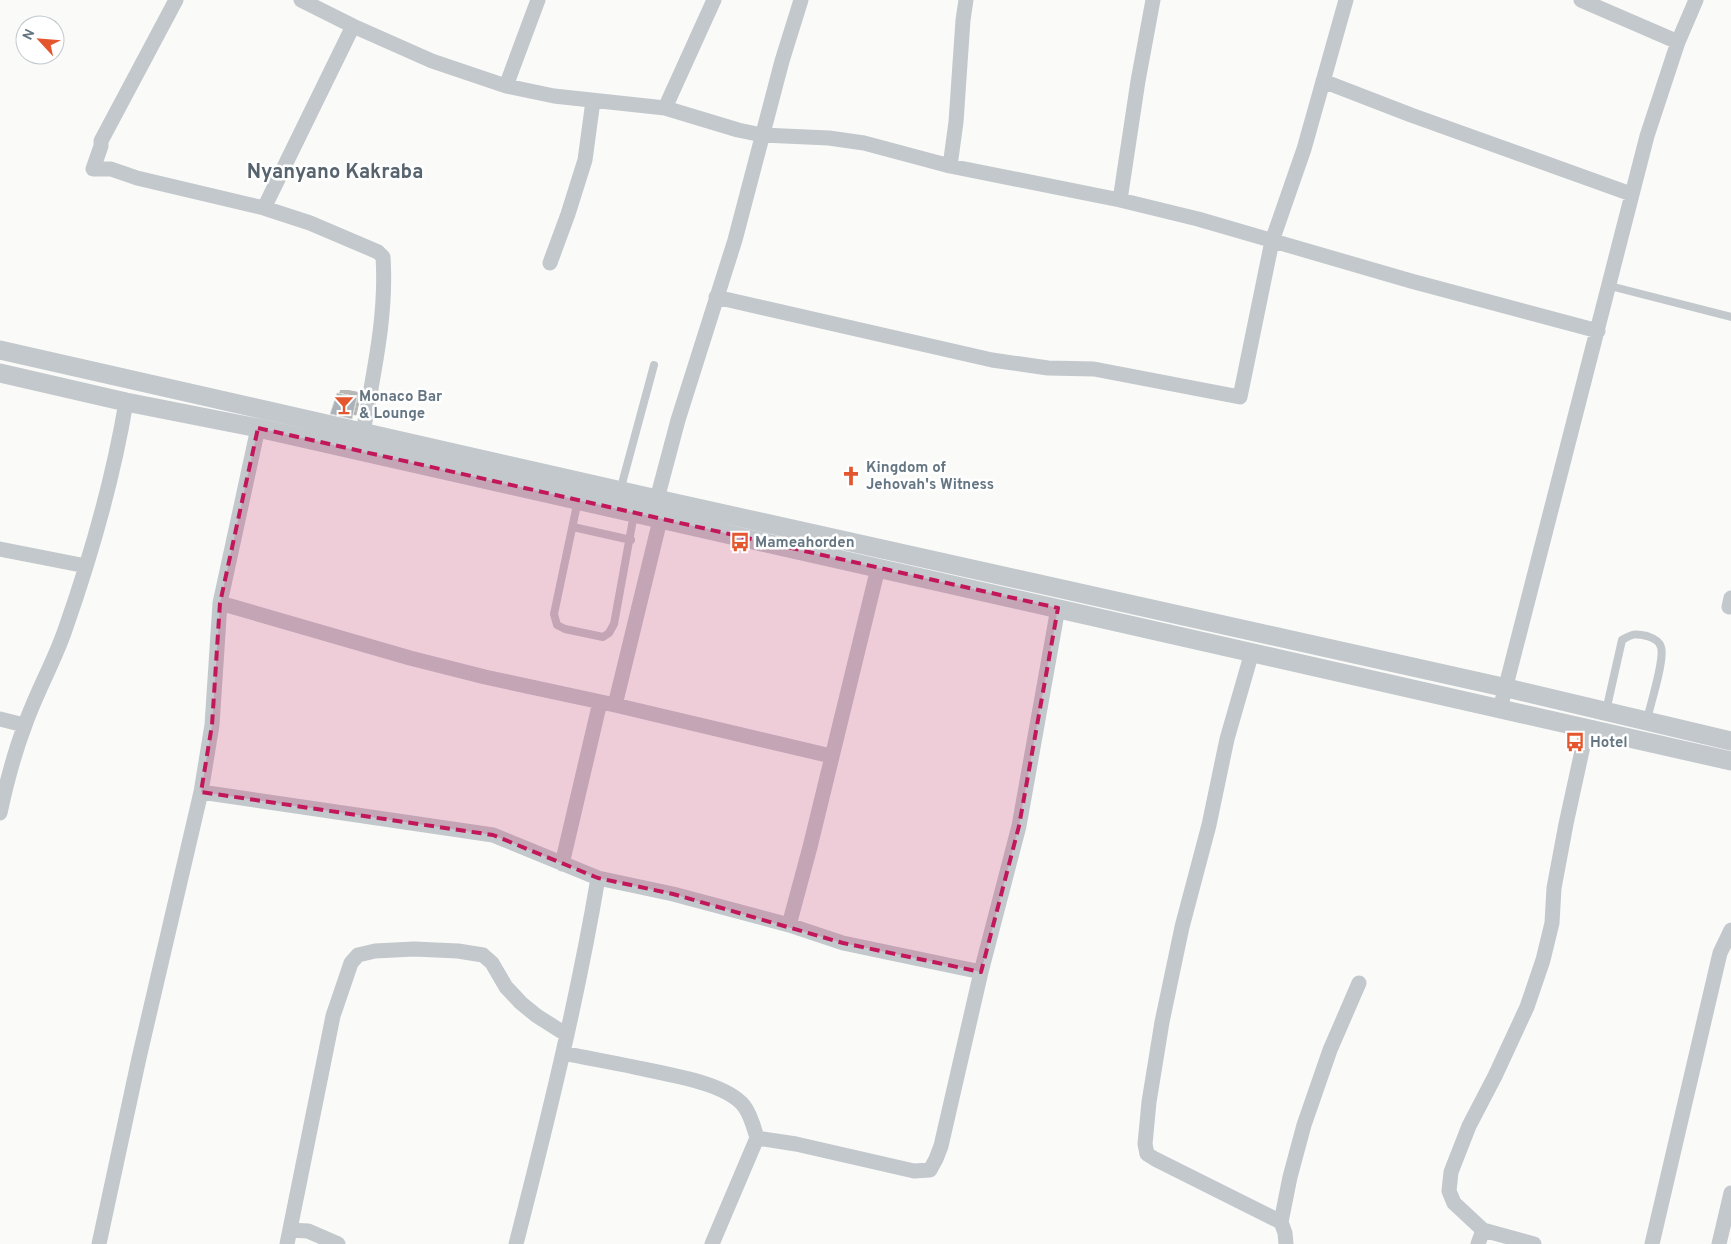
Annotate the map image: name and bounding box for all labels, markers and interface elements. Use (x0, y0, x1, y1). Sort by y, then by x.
north arrow (15, 15, 65, 65)
text: N (20, 27, 40, 43)
district label: Nyanyano Kakraba (247, 160, 423, 186)
place label: Monaco Bar & Lounge (359, 388, 443, 424)
bar icon: Monaco Bar & Lounge (333, 394, 355, 416)
place label: Kingdom of Jehovah's Witness (866, 459, 994, 495)
church icon: Kingdom of Jehovah's Witness (840, 465, 862, 487)
bus stop icon: Mameahorden (729, 531, 751, 553)
place label: Mameahorden (755, 534, 855, 553)
bus stop icon: Hotel (1564, 731, 1586, 753)
place label: Hotel (1590, 734, 1628, 753)

